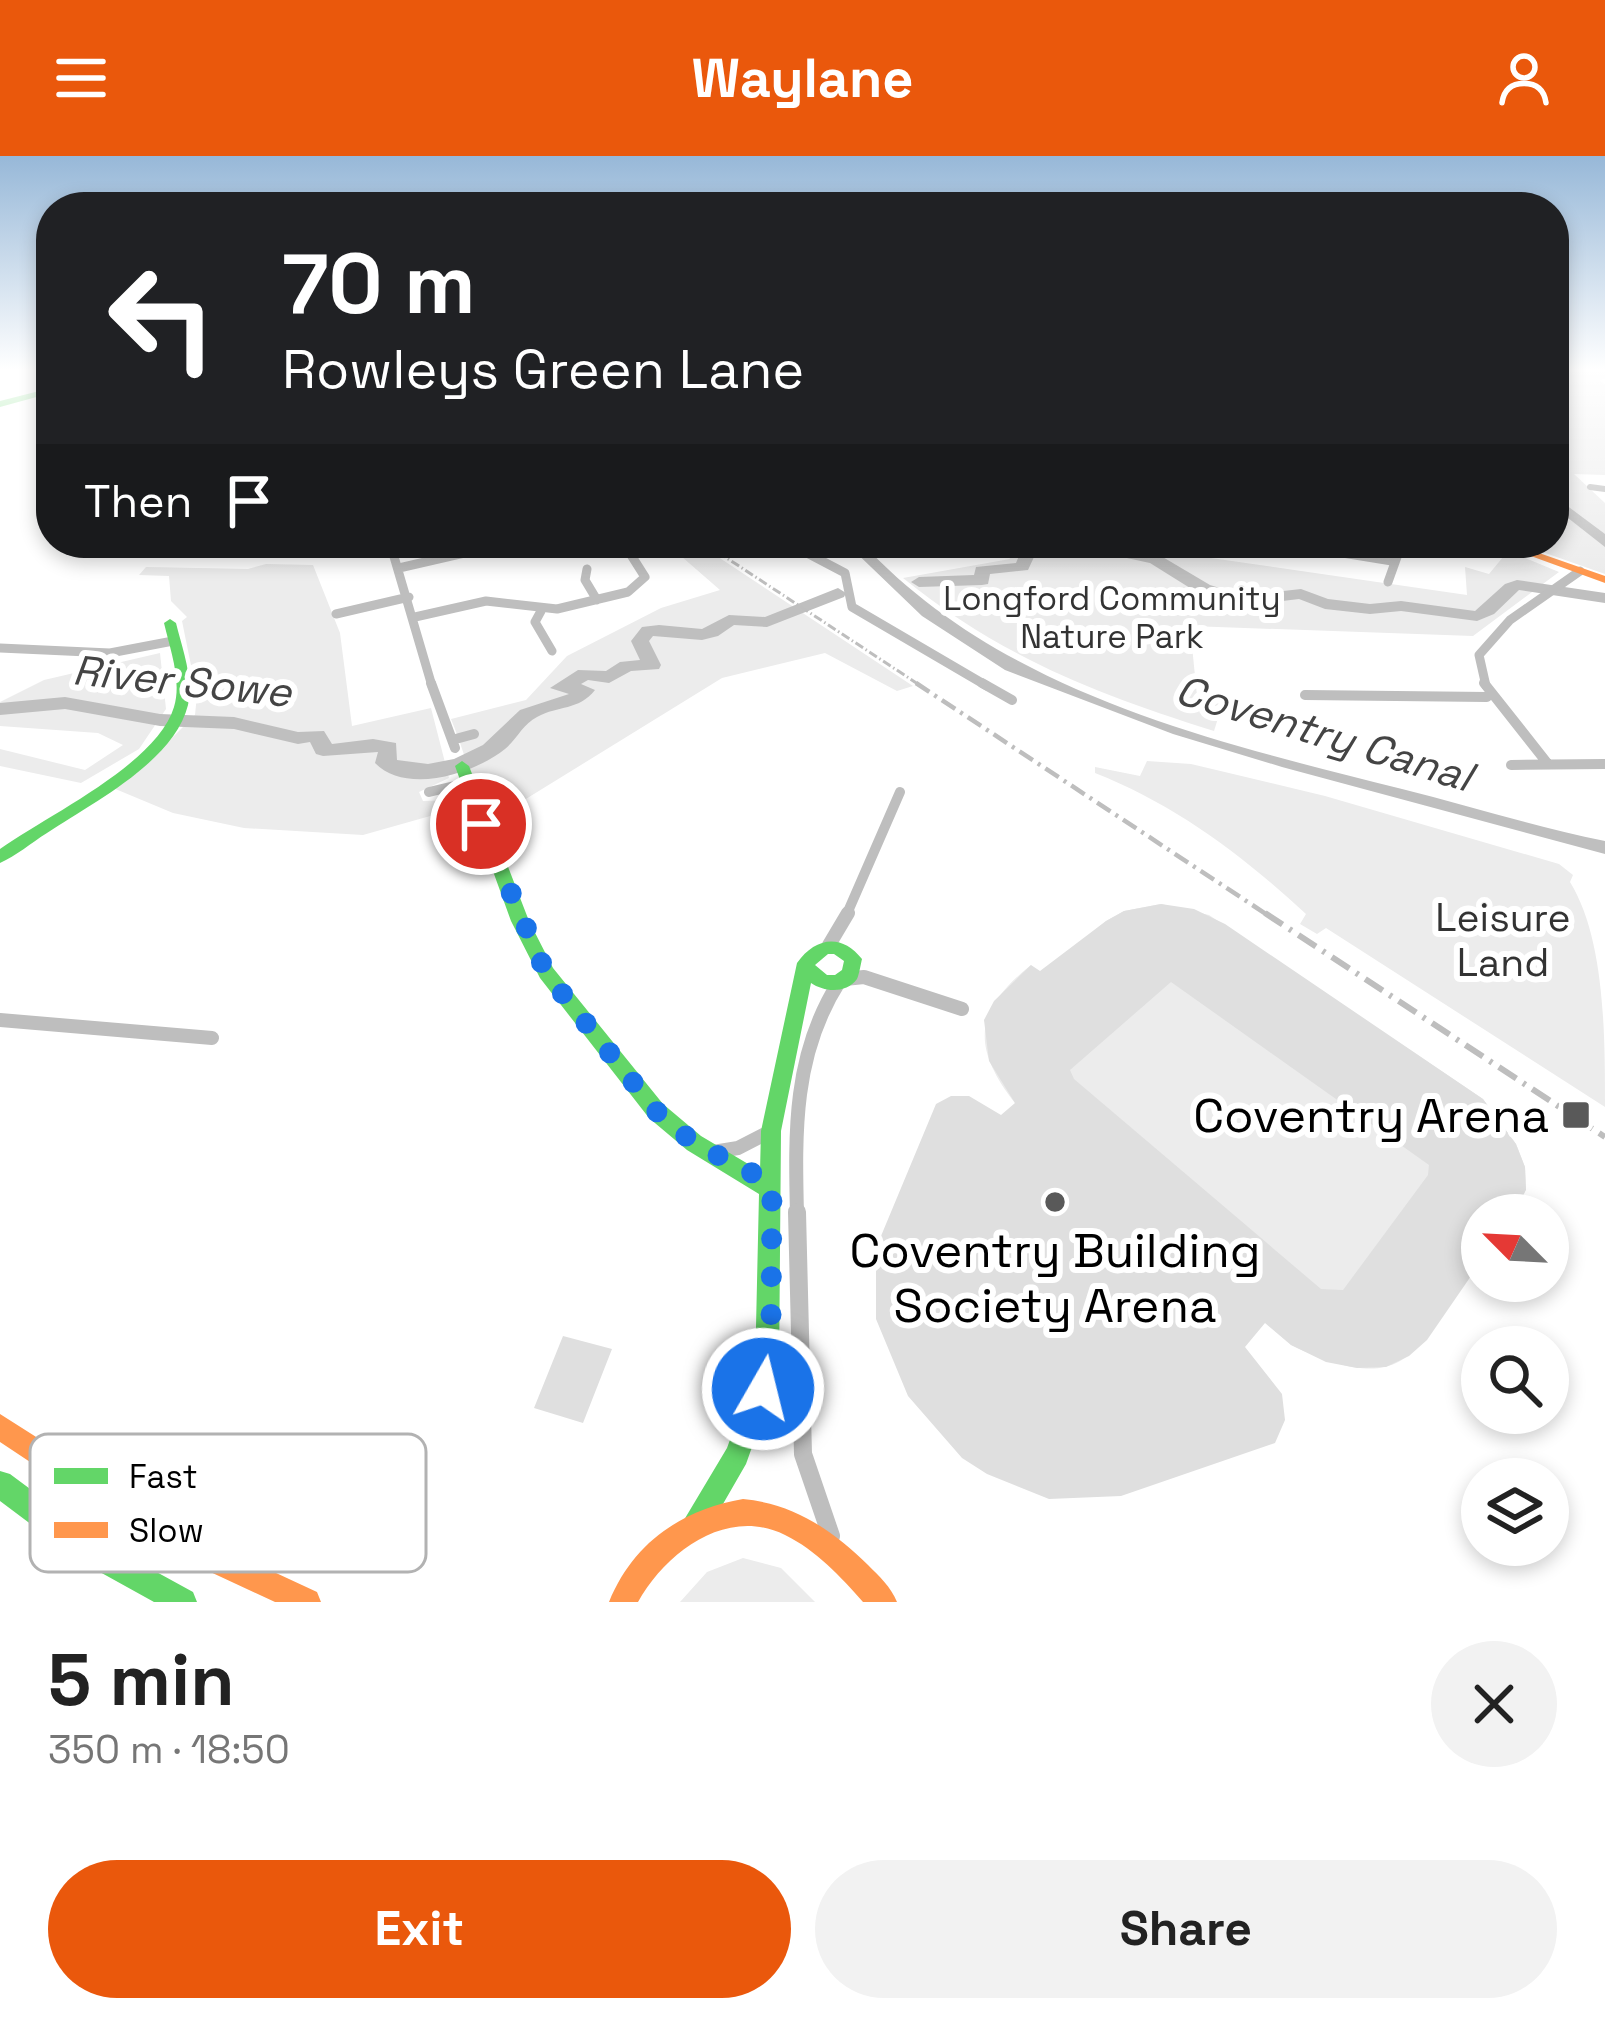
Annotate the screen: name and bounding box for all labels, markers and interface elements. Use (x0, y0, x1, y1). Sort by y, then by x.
text: Waylane (692, 44, 913, 113)
icon: menu (48, 45, 114, 111)
icon: person (1491, 45, 1557, 111)
text: 70 m (282, 230, 476, 338)
icon: left (84, 240, 240, 396)
text: Rowleys Green Lane (282, 335, 804, 404)
icon: arrive (216, 468, 282, 534)
text: Then (84, 473, 192, 530)
park label: Longford Community Nature Park (943, 578, 1281, 658)
water label: River Sowe (70, 643, 296, 719)
water label: Coventry Canal (1170, 663, 1483, 805)
pin (430, 773, 532, 875)
icon: arrive (448, 791, 514, 857)
park label: Leisure Land (1435, 893, 1571, 987)
place label: Coventry Arena (1193, 1085, 1549, 1146)
marker: Coventry Arena (1560, 1099, 1592, 1131)
marker: Coventry Building Society Arena (1042, 1189, 1068, 1215)
north arrow (1461, 1194, 1569, 1302)
map controls (1461, 1194, 1569, 1566)
place label: Coventry Building Society Arena (850, 1220, 1261, 1336)
position arrow (700, 1326, 826, 1452)
button: search (1461, 1326, 1569, 1434)
legend (30, 1434, 426, 1572)
text: Fast (129, 1456, 198, 1498)
button: layers (1461, 1458, 1569, 1566)
text: Slow (129, 1510, 204, 1552)
text: 5 min (48, 1634, 234, 1726)
button: close (1431, 1641, 1557, 1767)
text: 350 m · 18:50 (48, 1725, 290, 1774)
button: Exit (48, 1860, 791, 1998)
button: Share (815, 1860, 1557, 1998)

